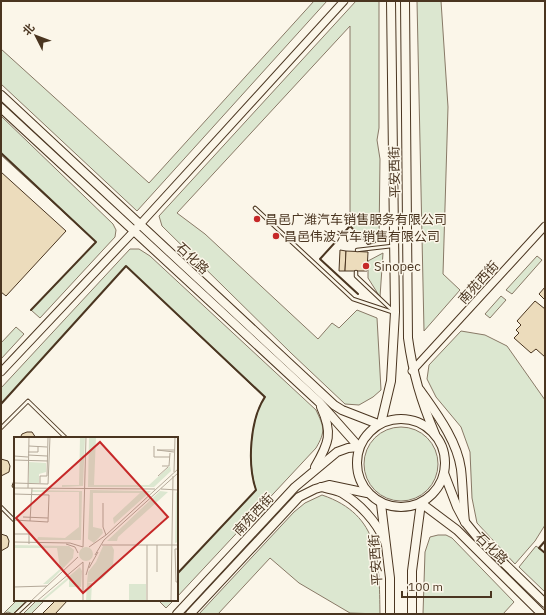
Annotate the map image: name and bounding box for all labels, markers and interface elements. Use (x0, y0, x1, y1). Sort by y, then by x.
north arrow (16, 16, 56, 56)
text: 北 (20, 21, 37, 38)
street label: 平安西街 (386, 146, 403, 198)
place label: 昌邑广潍汽车销售服务有限公司 (265, 211, 447, 228)
marker: 昌邑广潍汽车销售服务有限公司 (252, 214, 262, 224)
place label: 昌邑伟波汽车销售有限公司 (284, 228, 440, 245)
marker: 昌邑伟波汽车销售有限公司 (271, 231, 281, 241)
street label: 石化路 (173, 239, 213, 278)
street label: 南苑西街 (455, 257, 502, 307)
place label: Sinopec (374, 258, 421, 275)
marker: Sinopec (361, 261, 371, 271)
inset map (14, 437, 178, 601)
street label: 南苑西街 (229, 490, 277, 539)
street label: 石化路 (472, 529, 512, 568)
street label: 平安西街 (365, 533, 386, 587)
scale bar (402, 573, 491, 599)
text: 100 m (408, 579, 443, 594)

